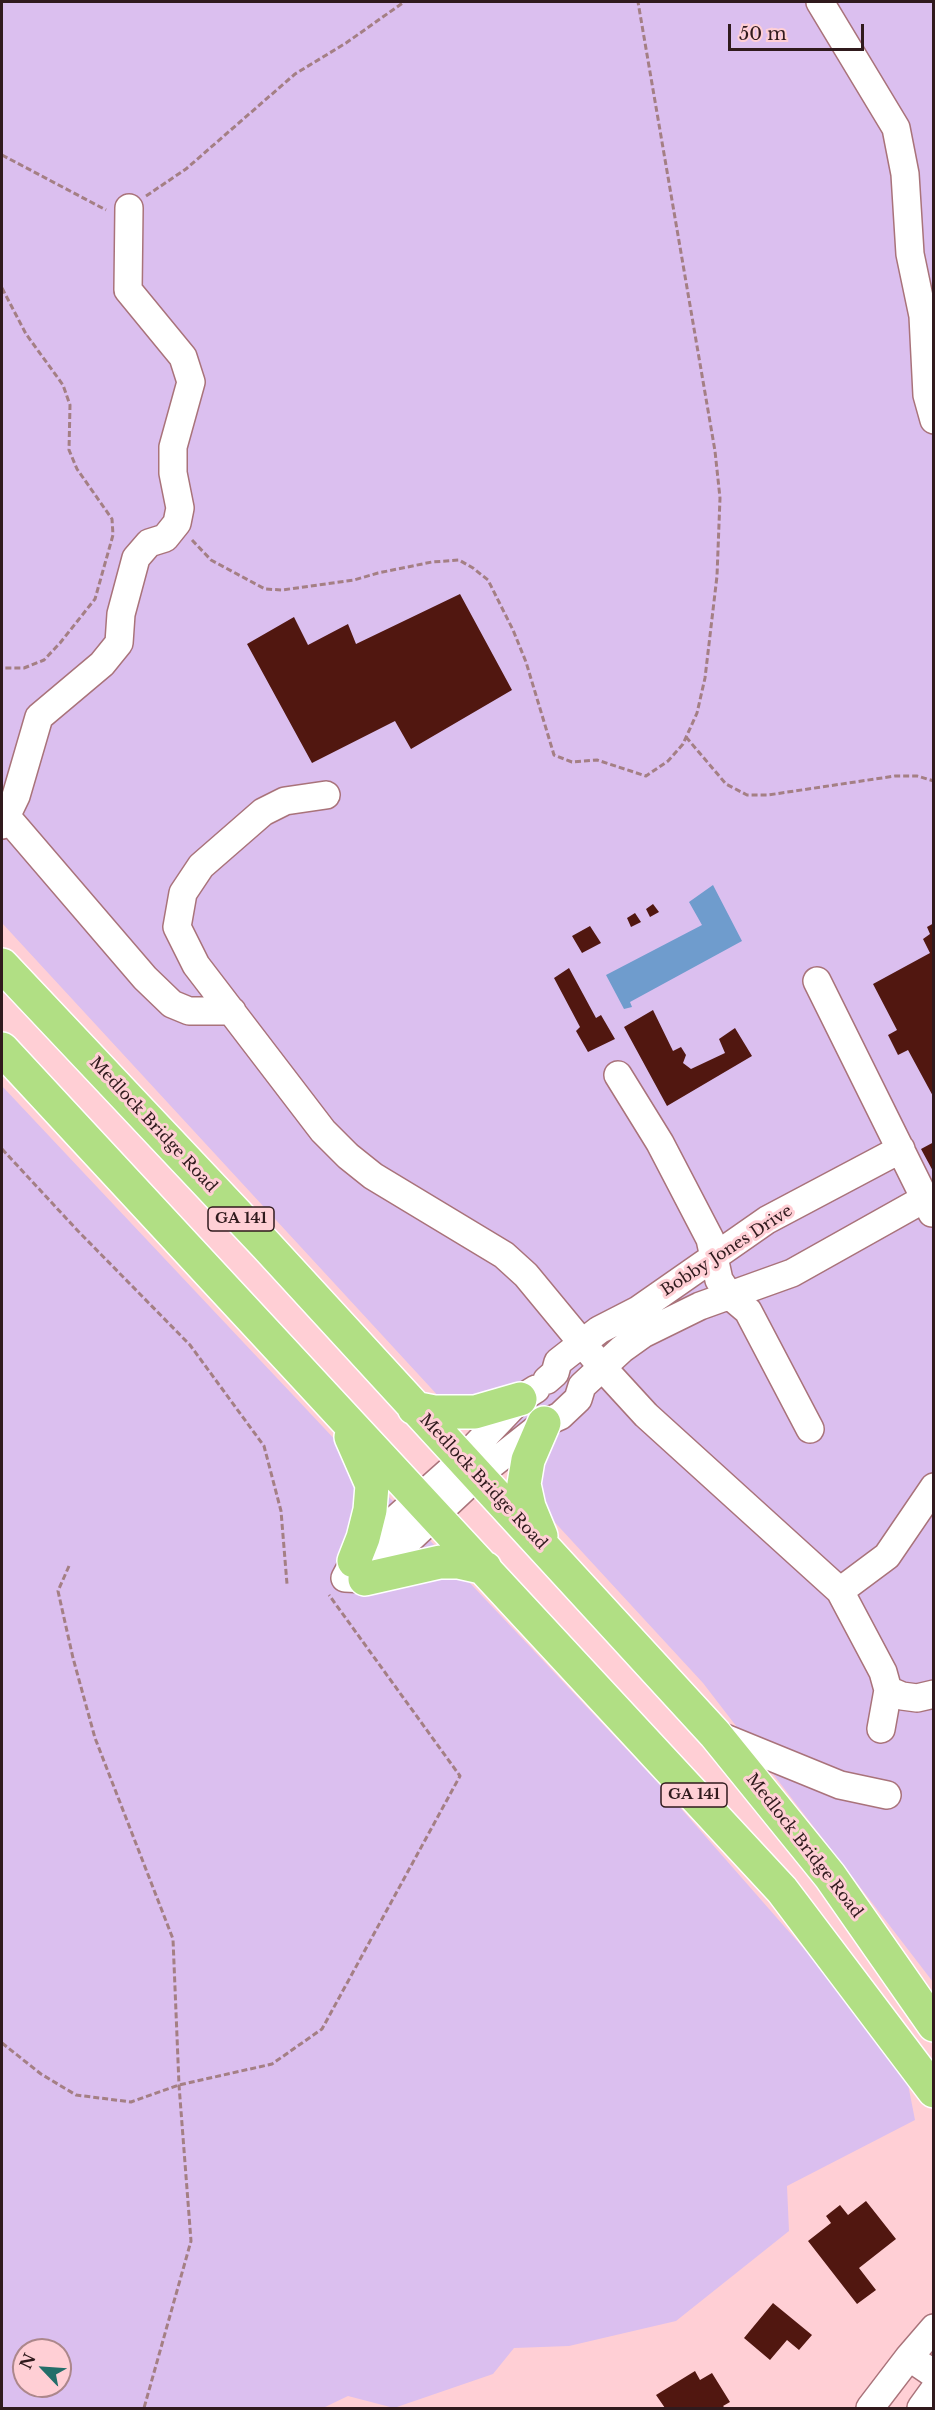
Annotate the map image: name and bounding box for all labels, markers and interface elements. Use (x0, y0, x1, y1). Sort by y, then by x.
scale bar (731, 12, 868, 50)
text: 50 m (739, 23, 787, 45)
street label: Medlock Bridge Road (85, 1053, 221, 1197)
street label: Bobby Jones Drive (658, 1201, 796, 1301)
road number: GA 141 (208, 1207, 274, 1231)
street label: Medlock Bridge Road (415, 1410, 551, 1554)
street label: Medlock Bridge Road (742, 1770, 866, 1922)
road number: GA 141 (661, 1783, 727, 1807)
north arrow (12, 2338, 72, 2398)
text: N (15, 2350, 40, 2372)

